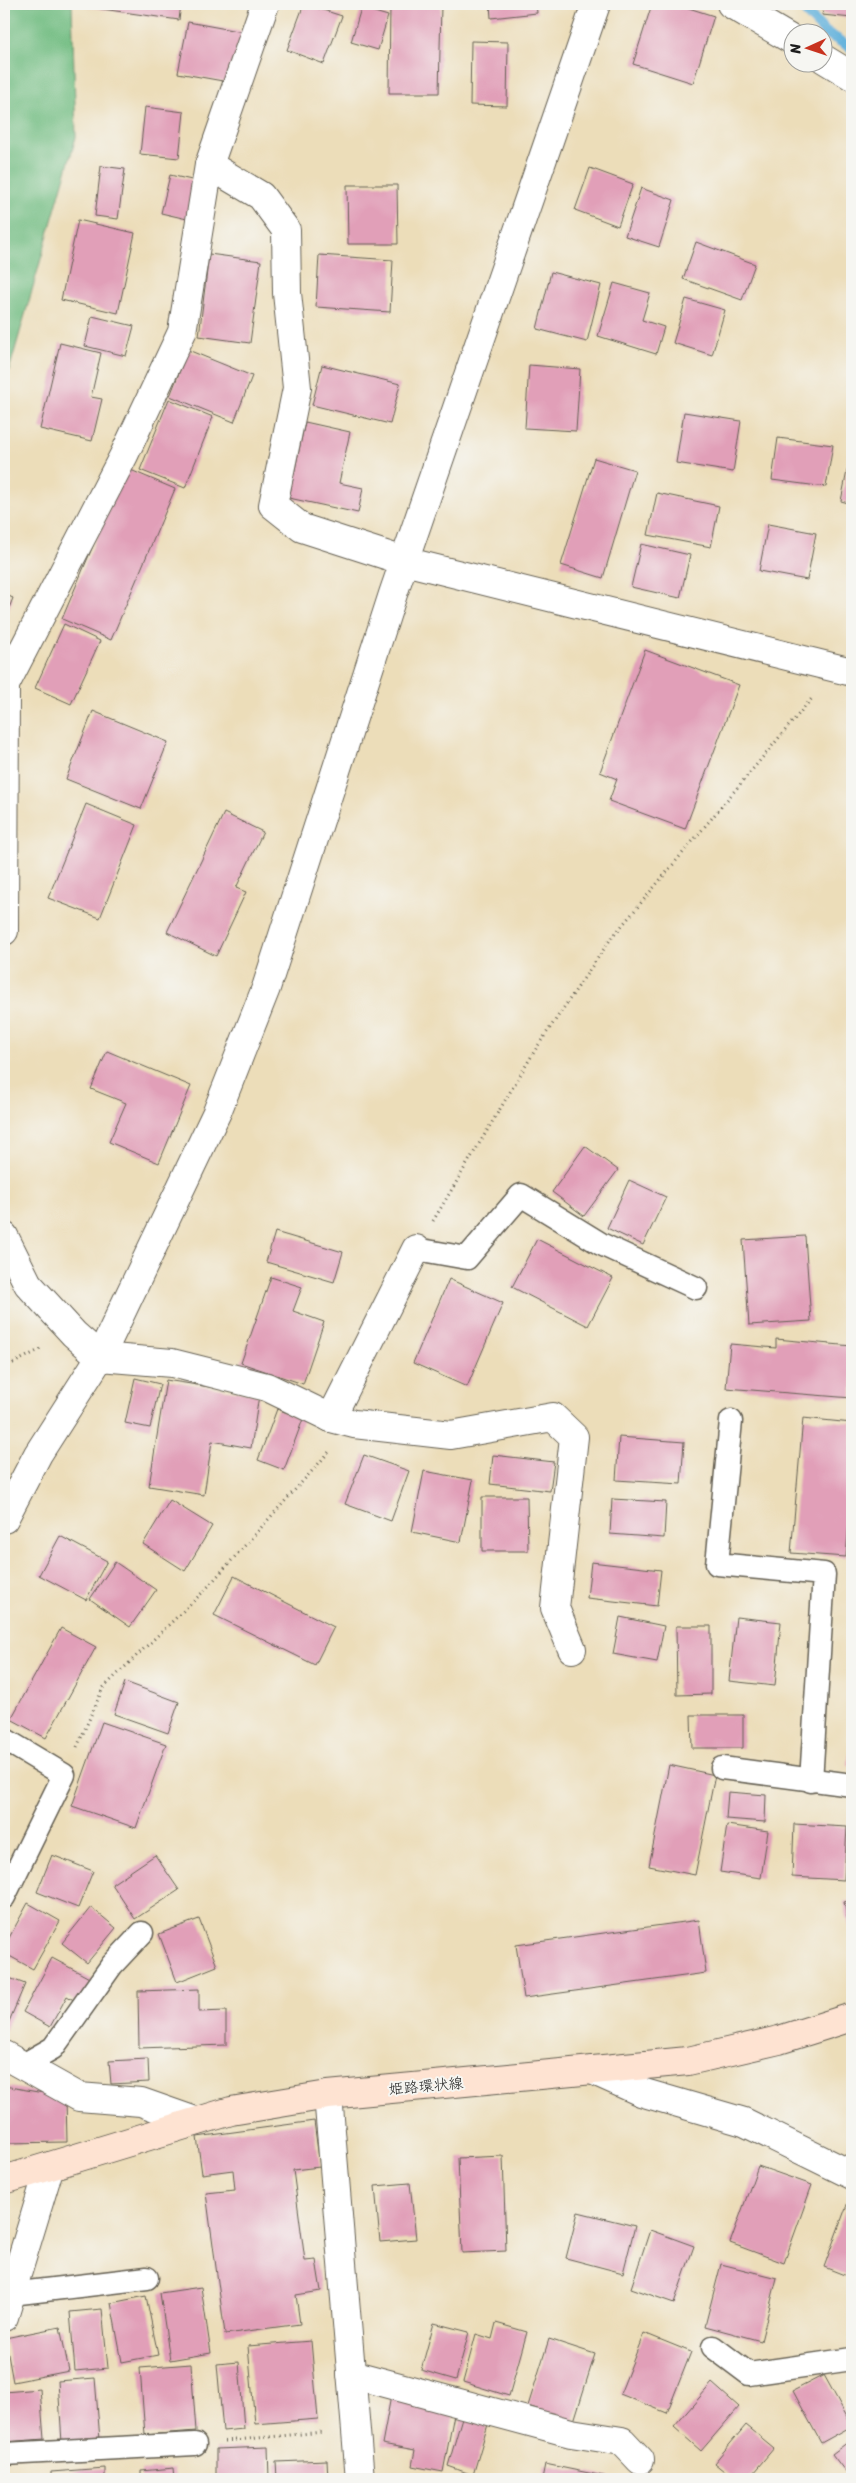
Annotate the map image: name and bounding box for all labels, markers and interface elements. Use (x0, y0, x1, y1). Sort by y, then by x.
north arrow (784, 22, 834, 72)
text: N (783, 43, 808, 55)
street label: 姫路環状線 (388, 2070, 464, 2102)

